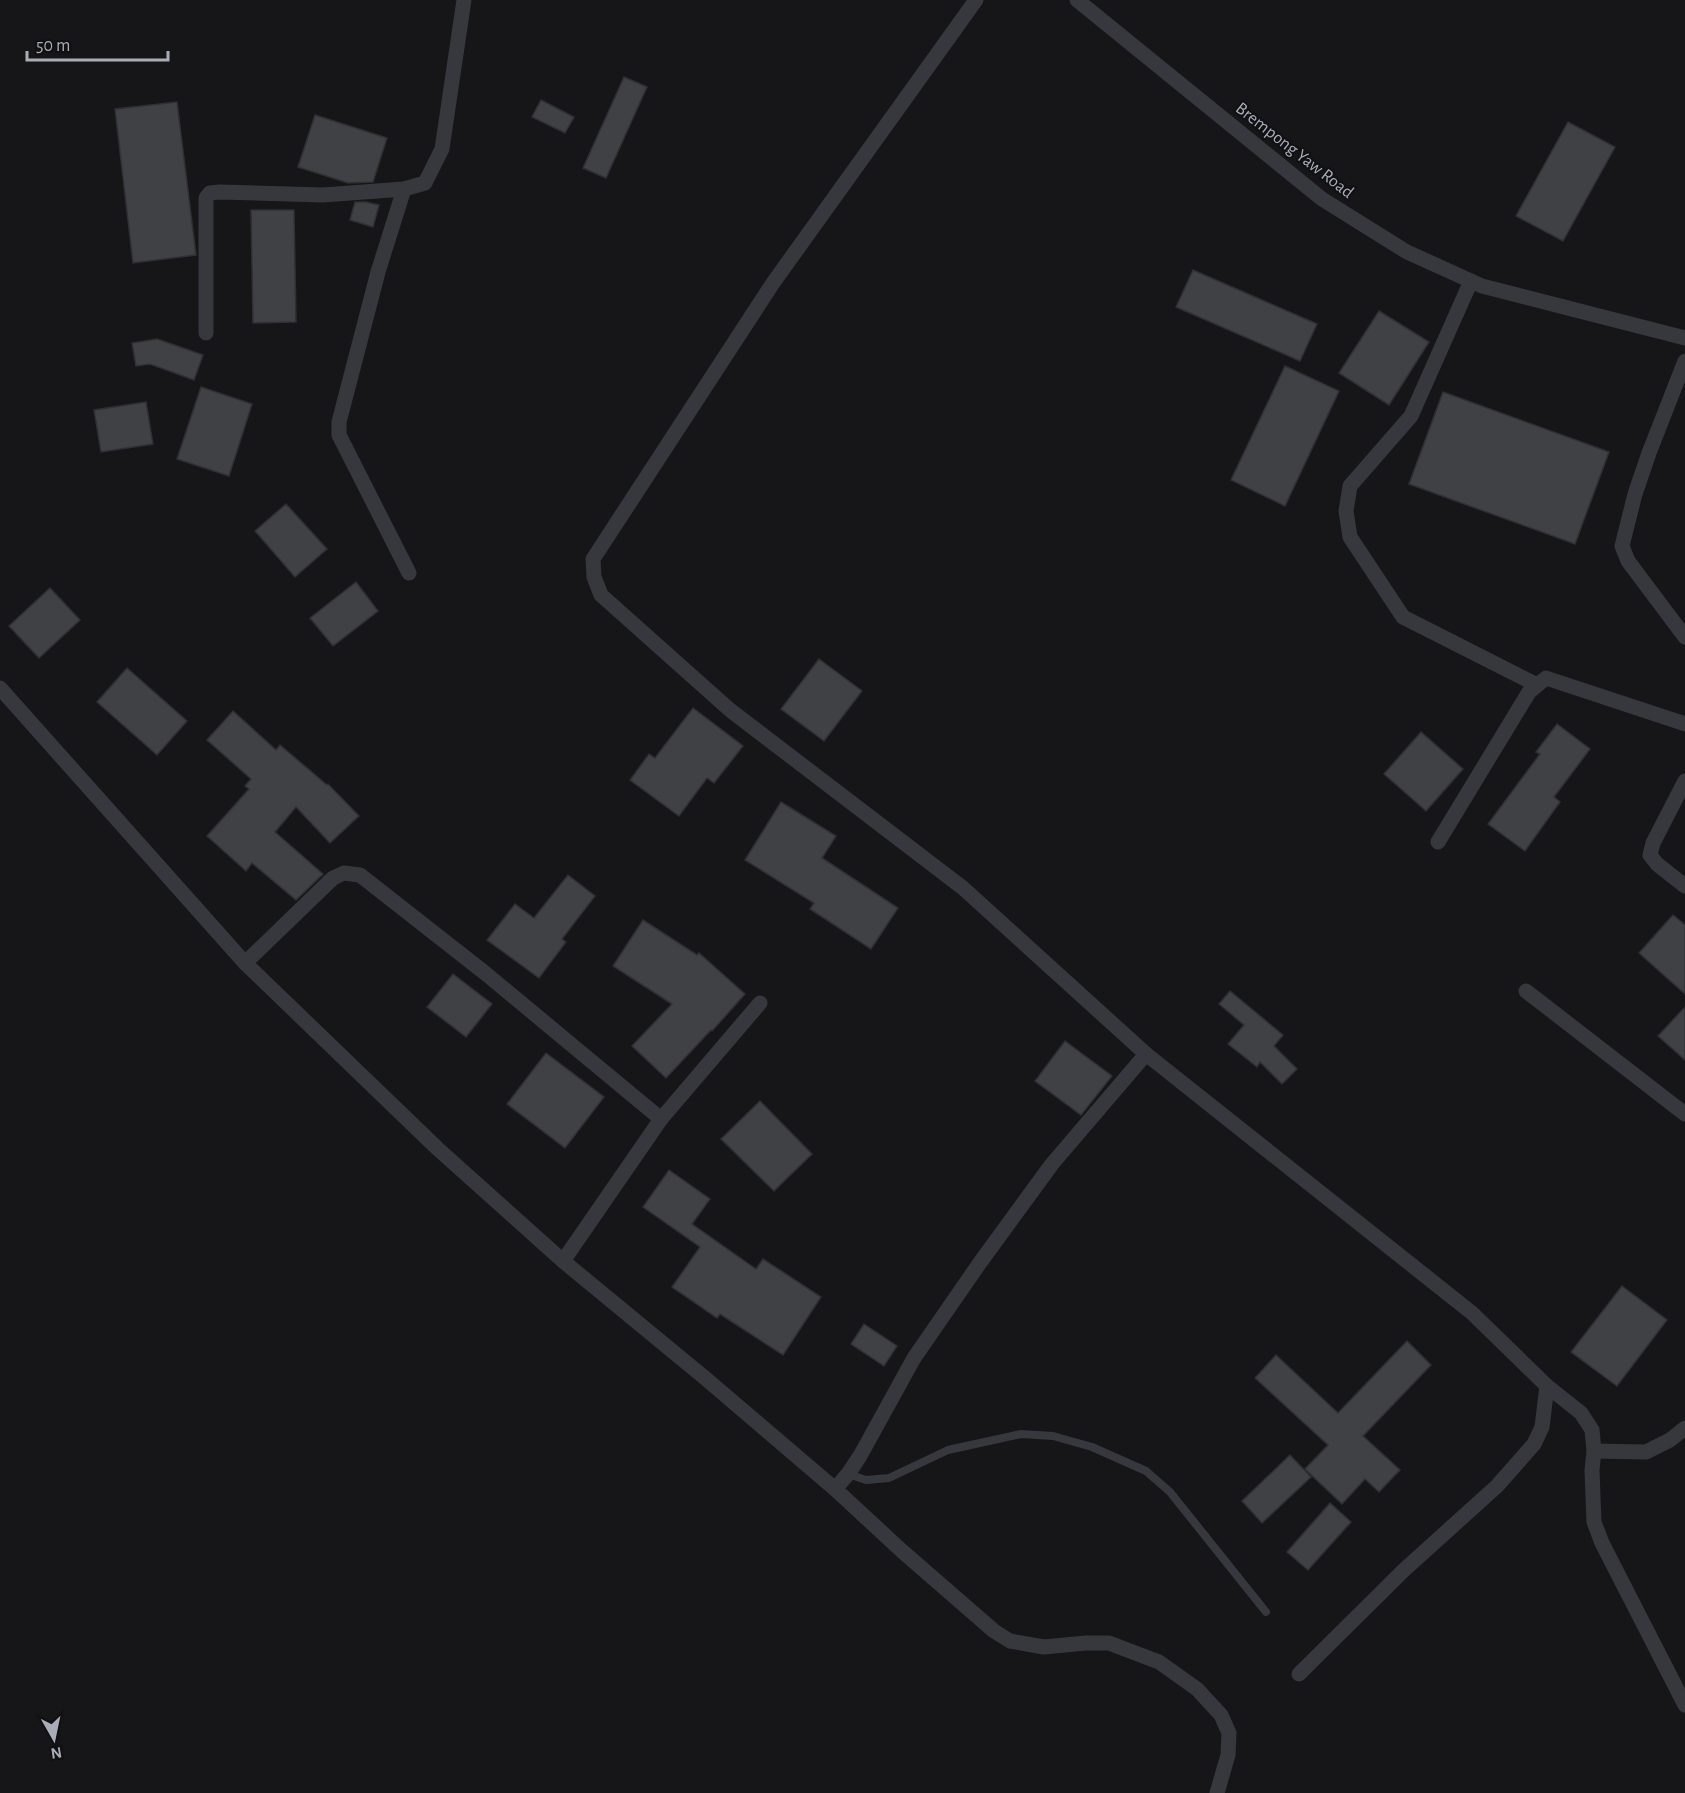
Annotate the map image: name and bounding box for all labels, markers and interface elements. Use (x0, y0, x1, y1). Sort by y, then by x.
scale bar (27, 24, 168, 62)
text: 50 m (36, 37, 70, 55)
street label: Brempong Yaw Road (1232, 99, 1357, 202)
north arrow (24, 1709, 84, 1769)
text: N (49, 1744, 63, 1762)

